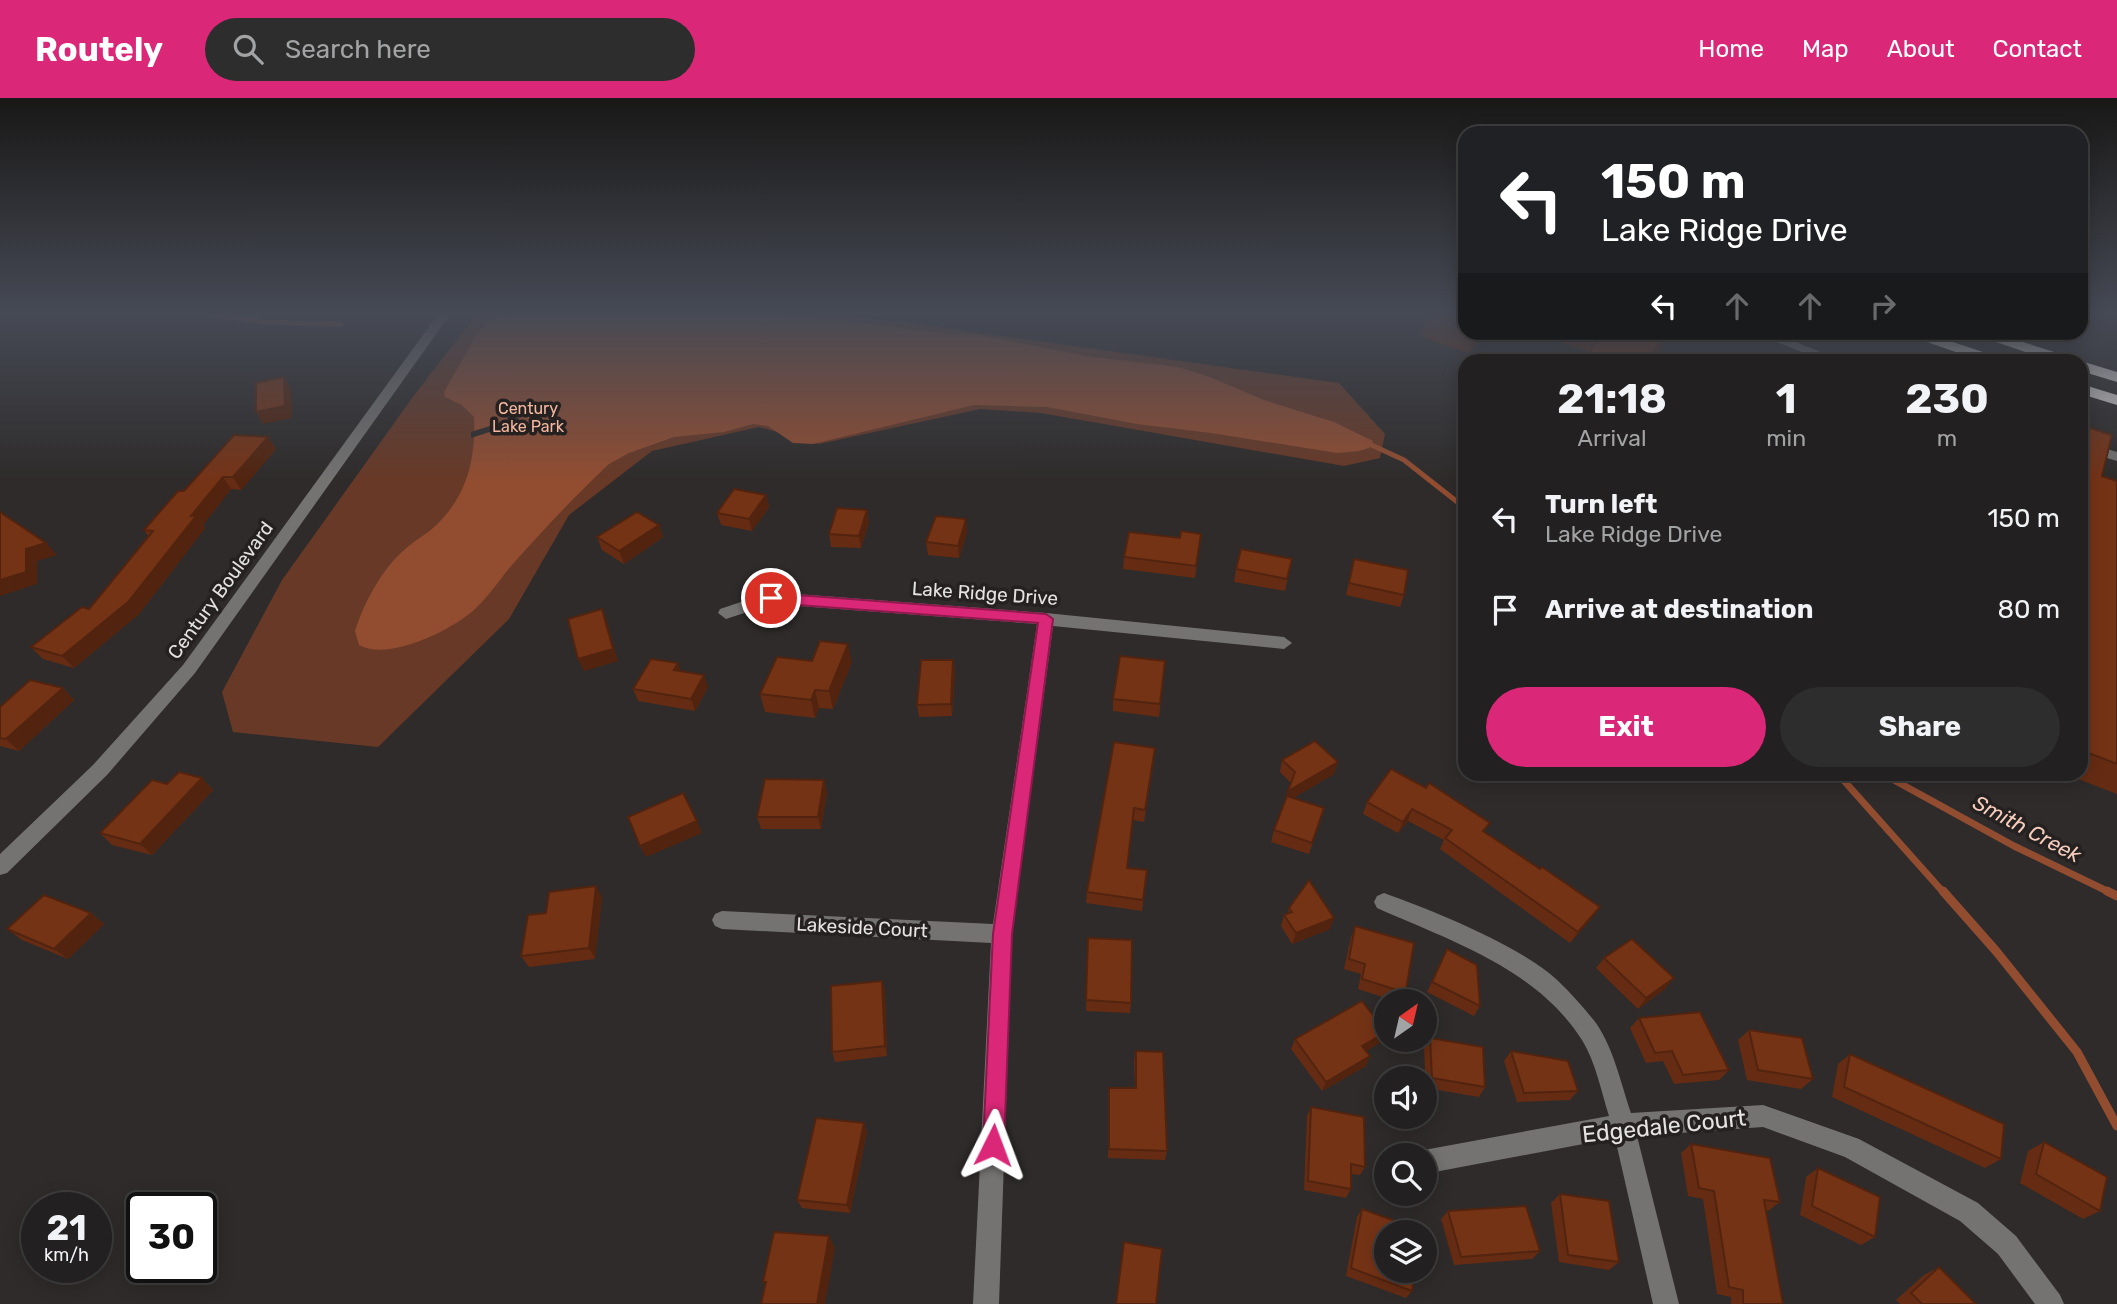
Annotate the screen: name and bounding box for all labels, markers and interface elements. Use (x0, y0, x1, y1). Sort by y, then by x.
search box (205, 18, 695, 81)
text: Routely (35, 30, 163, 69)
icon: search (229, 30, 267, 68)
text: Search here (285, 34, 431, 65)
text: Home (1698, 35, 1764, 63)
text: Map (1802, 35, 1849, 63)
text: About (1887, 35, 1955, 63)
text: Contact (1993, 35, 2082, 63)
text: 150 m (1601, 152, 1746, 210)
icon: left (1486, 154, 1577, 245)
text: Lake Ridge Drive (1601, 211, 1848, 249)
icon: left (1645, 287, 1683, 325)
icon: ahead (1718, 287, 1756, 325)
icon: ahead (1791, 287, 1829, 325)
icon: right (1864, 287, 1902, 325)
text: 21:18 (1557, 374, 1667, 424)
text: 1 (1776, 374, 1797, 424)
text: 230 (1905, 374, 1989, 424)
park label: Century Lake Park (492, 399, 565, 436)
text: Arrival (1578, 424, 1647, 452)
text: min (1766, 424, 1806, 452)
text: m (1937, 424, 1957, 452)
text: Turn left (1545, 489, 1657, 520)
icon: left (1486, 500, 1524, 538)
text: 150 m (1987, 503, 2060, 534)
street label: Century Boulevard (163, 517, 278, 664)
text: Lake Ridge Drive (1545, 520, 1722, 548)
pin (741, 568, 801, 628)
street label: Lake Ridge Drive (911, 577, 1059, 610)
icon: arrive (752, 579, 790, 617)
icon: arrive (1486, 591, 1524, 629)
text: Arrive at destination (1545, 594, 1813, 625)
text: 80 m (1997, 594, 2060, 625)
button: Exit (1486, 687, 1766, 767)
button: Share (1780, 687, 2060, 767)
water label: Smith Creek (1969, 790, 2087, 868)
street label: Lakeside Court (796, 913, 929, 942)
north arrow (1374, 989, 1437, 1052)
map controls (1374, 989, 1437, 1283)
button: sound (1374, 1066, 1437, 1129)
street label: Edgedale Court (1581, 1103, 1747, 1149)
position arrow (956, 1108, 1030, 1182)
button: search (1374, 1143, 1437, 1206)
speed limit sign: 30 (126, 1192, 217, 1283)
text: 21 (46, 1207, 87, 1249)
button: layers (1374, 1220, 1437, 1283)
text: km/h (44, 1244, 89, 1266)

